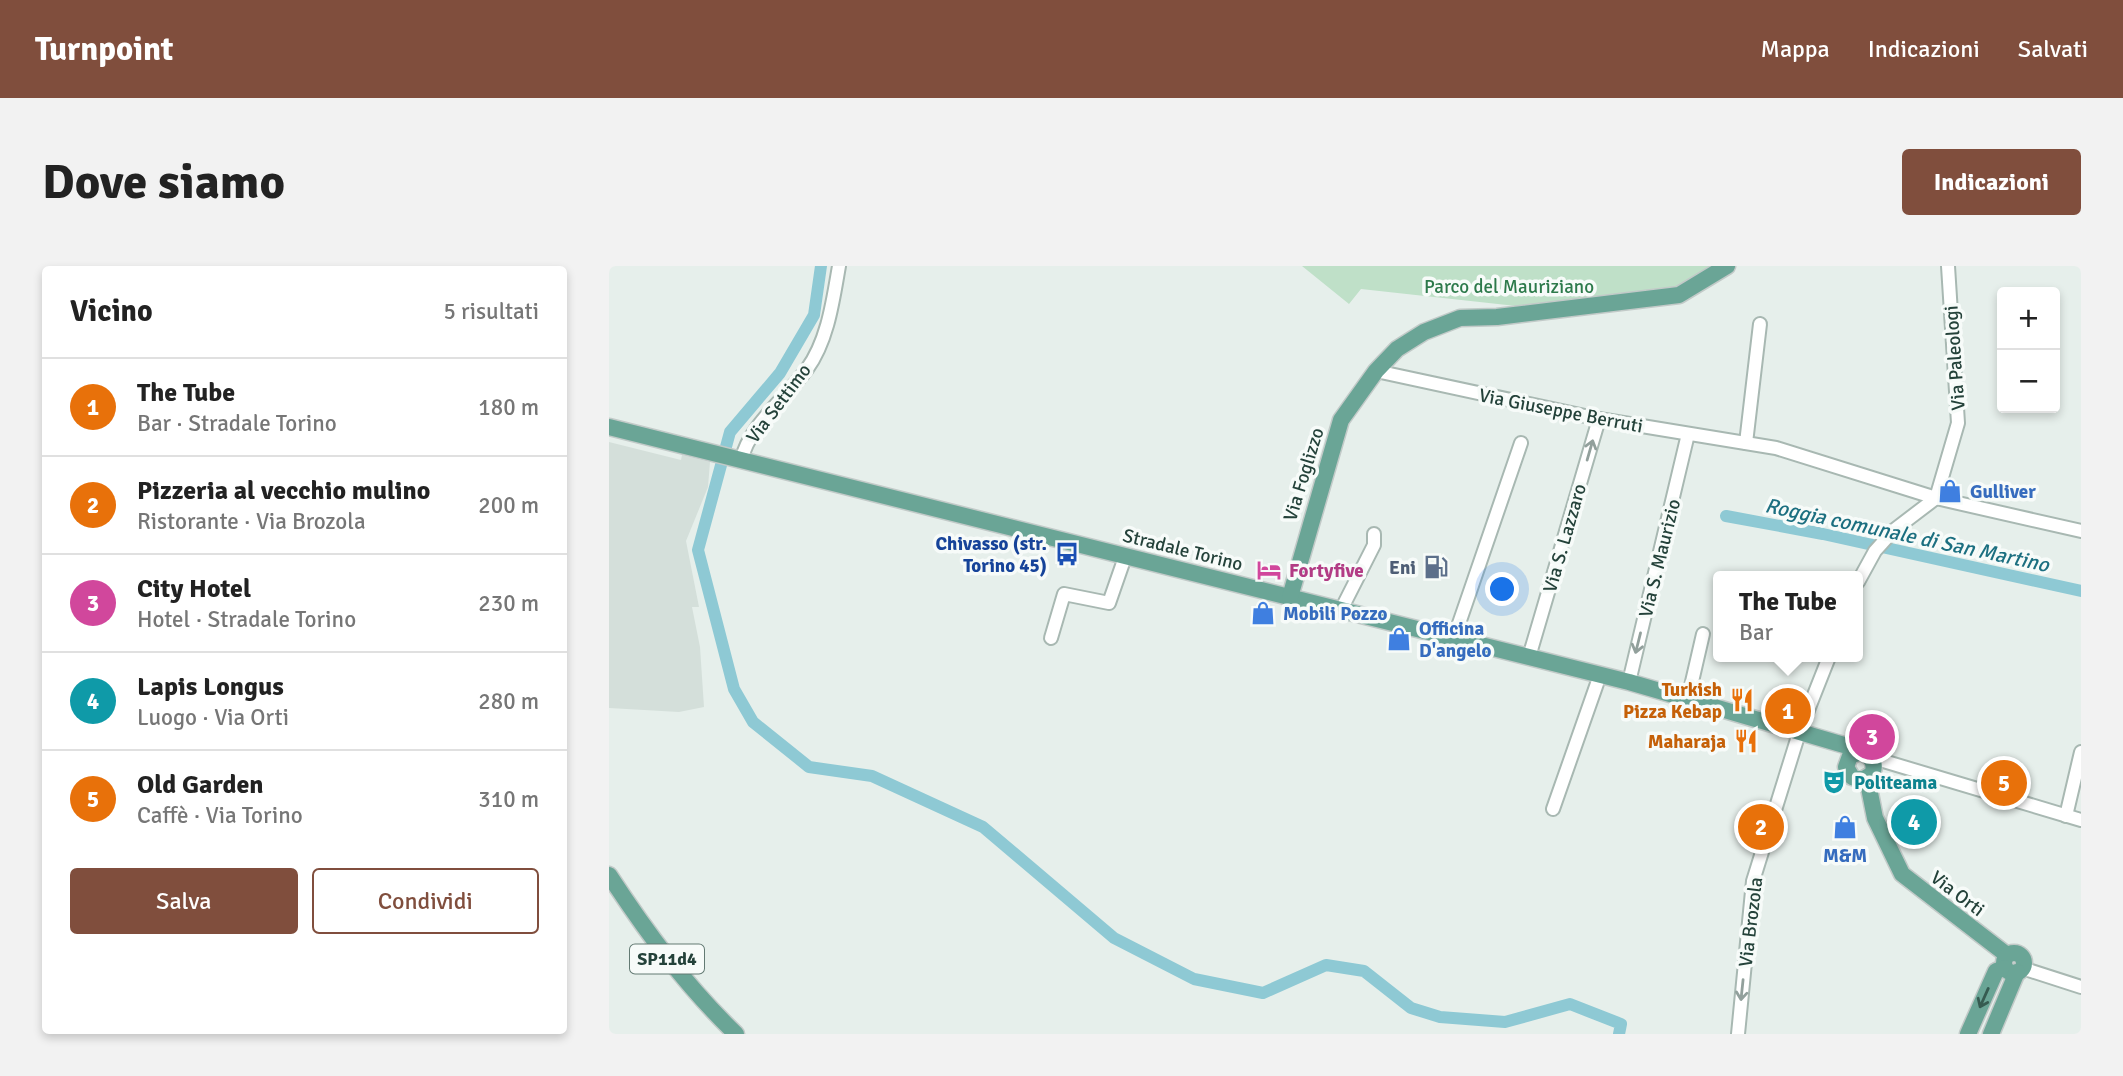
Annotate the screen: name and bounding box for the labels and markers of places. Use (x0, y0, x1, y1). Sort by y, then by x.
shop icon: Gulliver (1936, 477, 1964, 505)
place label: Gulliver (1970, 480, 2036, 504)
place label: Chivasso (str. Torino 45) (936, 532, 1047, 578)
bus stop icon: Chivasso (str. Torino 45) (1053, 540, 1081, 568)
fuel station icon: Eni (1422, 553, 1450, 581)
hotel icon: Fortyfive (1255, 556, 1283, 584)
place label: Eni (1389, 556, 1416, 580)
place label: Fortyfive (1289, 559, 1364, 583)
shop icon: Mobili Pozzo (1249, 599, 1277, 627)
place label: Mobili Pozzo (1283, 602, 1388, 626)
place label: Officina D'angelo (1419, 617, 1492, 663)
shop icon: Officina D'angelo (1385, 625, 1413, 653)
place label: Turkish Pizza Kebap (1623, 678, 1722, 724)
pin: 1 (1765, 685, 1811, 737)
restaurant icon: Turkish Pizza Kebap (1728, 686, 1756, 714)
pin: 3 (1849, 711, 1895, 763)
restaurant icon: Maharaja (1732, 727, 1760, 755)
place label: Maharaja (1648, 730, 1726, 754)
pin: 5 (1981, 757, 2027, 809)
theatre icon: Politeama (1820, 768, 1848, 796)
place label: Politeama (1854, 771, 1937, 795)
pin: 4 (1891, 796, 1937, 848)
pin: 2 (1738, 801, 1784, 853)
shop icon: M&M (1831, 813, 1859, 841)
place label: M&M (1823, 844, 1867, 868)

